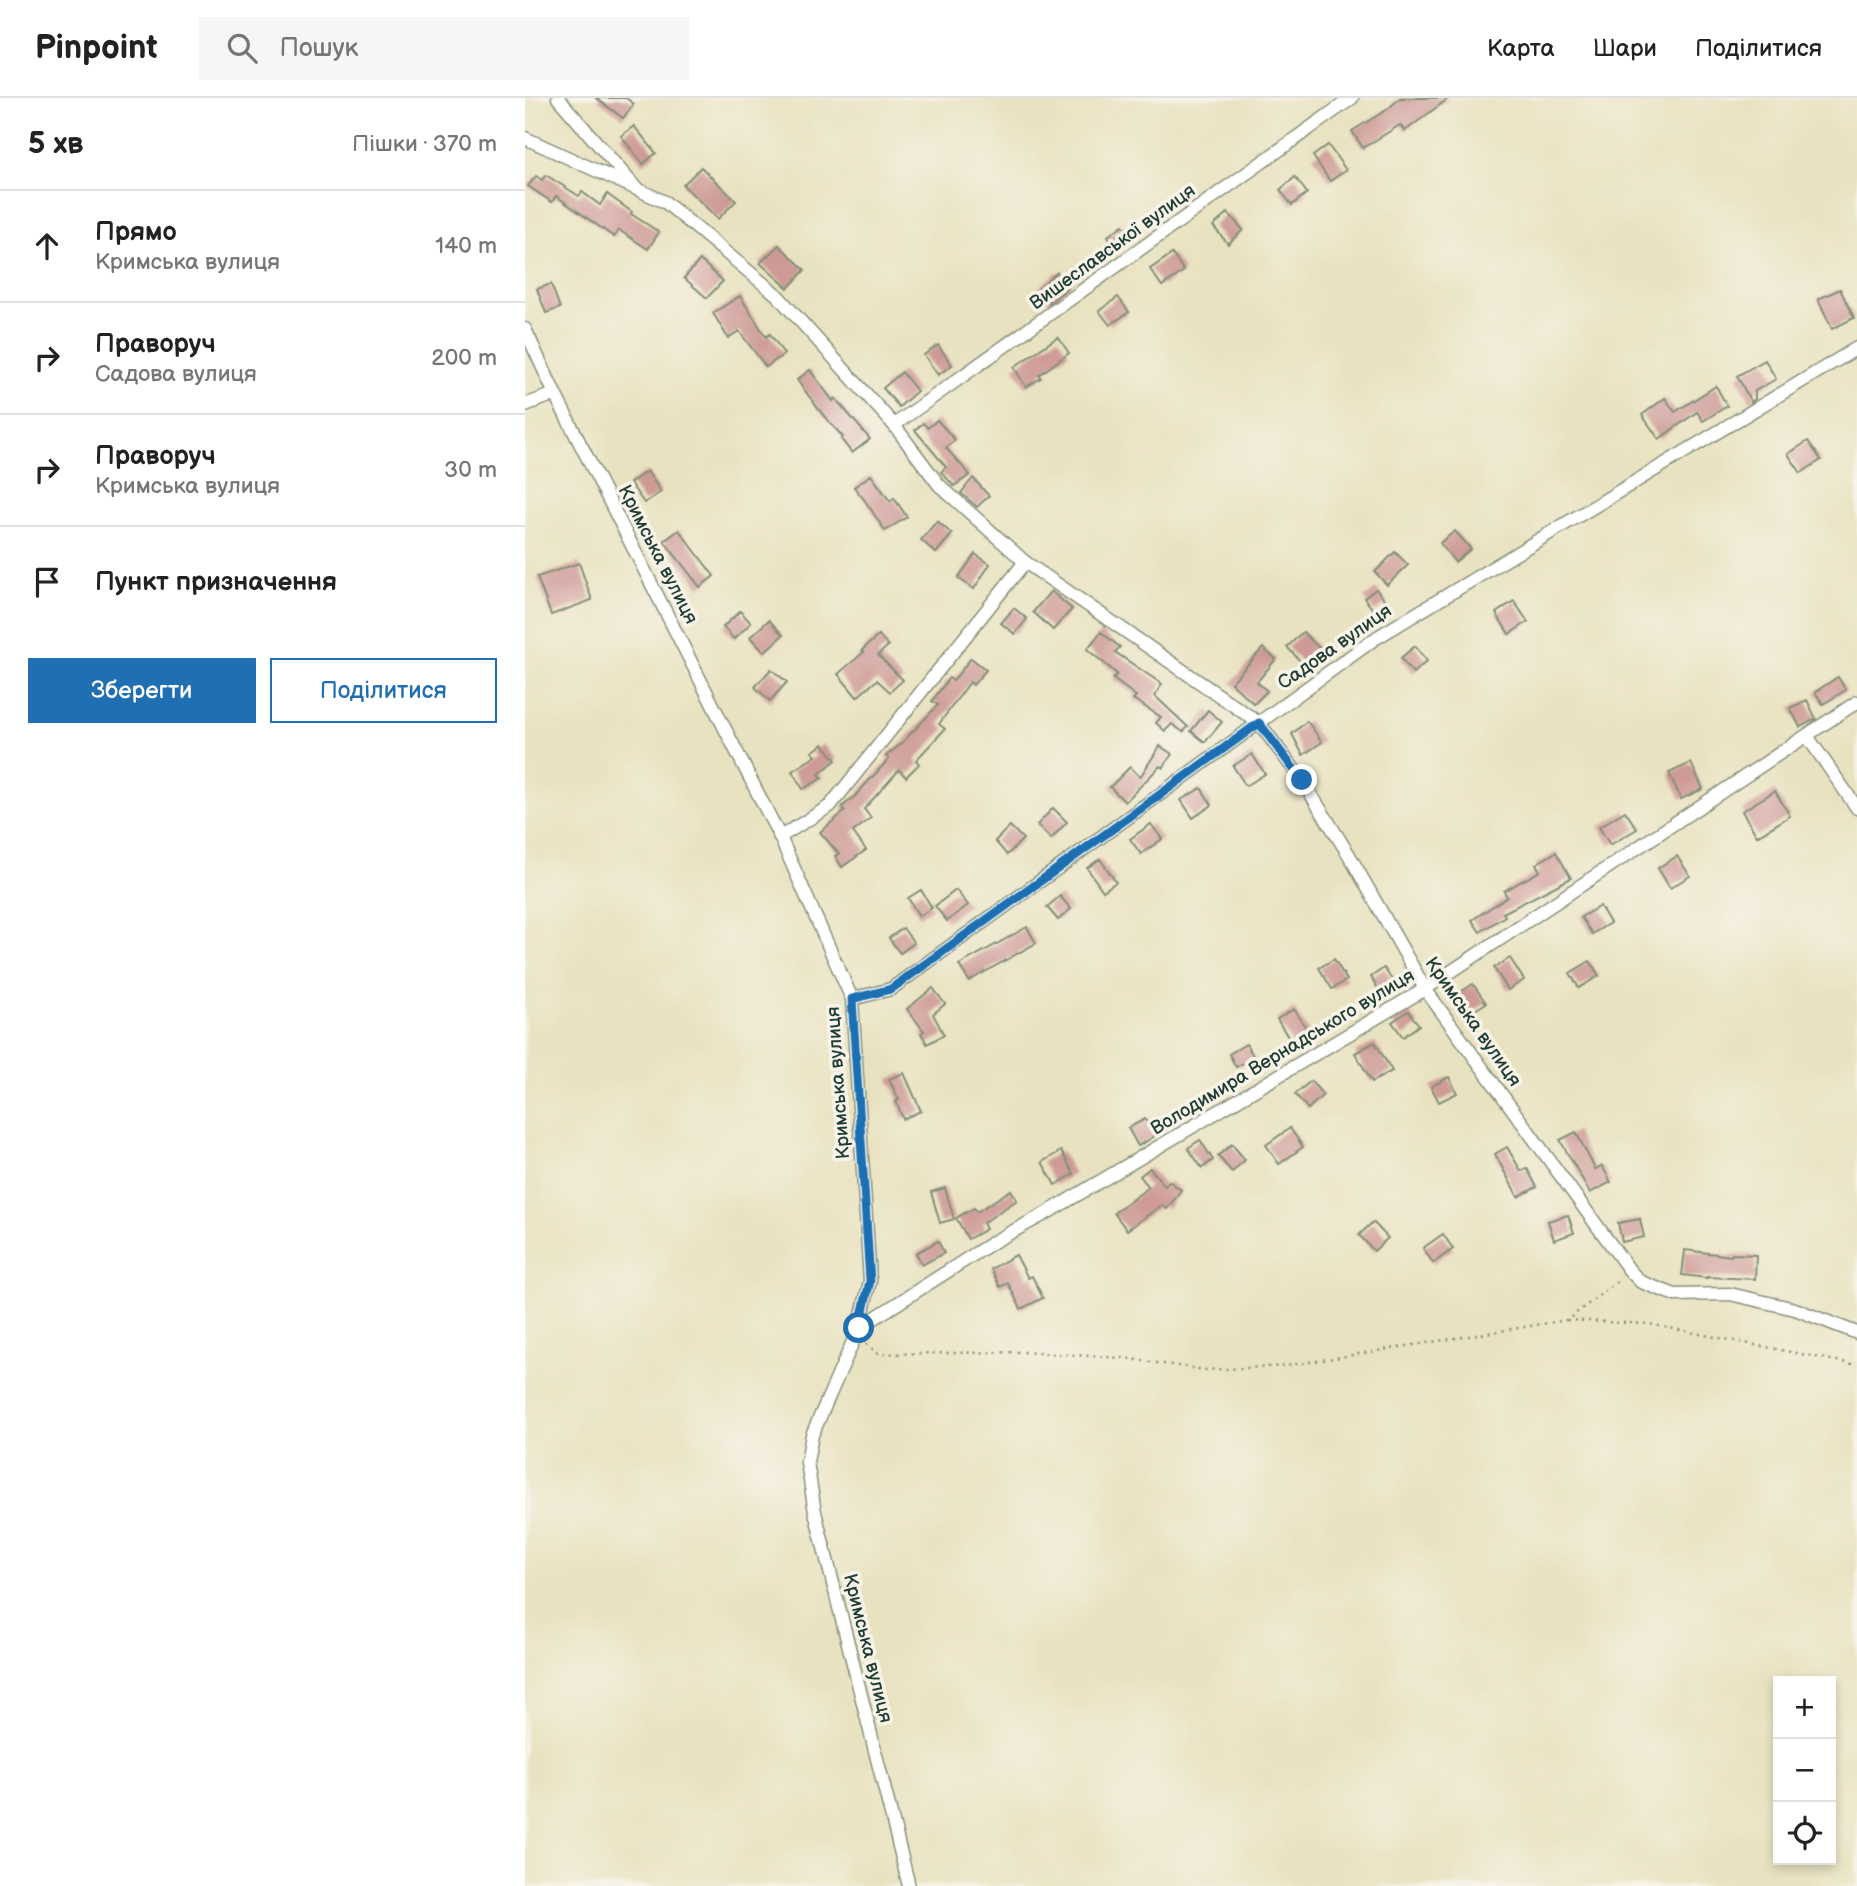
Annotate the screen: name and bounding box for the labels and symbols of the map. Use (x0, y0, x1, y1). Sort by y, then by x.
street label: Вишеславської вулиця (1026, 179, 1200, 315)
street label: Кримська вулиця (613, 481, 703, 628)
street label: Садова вулиця (1274, 599, 1396, 695)
route end (1286, 764, 1317, 795)
street label: Кримська вулиця (1420, 953, 1526, 1091)
street label: Володимира Вернадського вулиця (1147, 964, 1419, 1140)
street label: Кримська вулиця (822, 1006, 855, 1160)
route start (843, 1312, 874, 1343)
street label: Кримська вулиця (838, 1571, 897, 1725)

